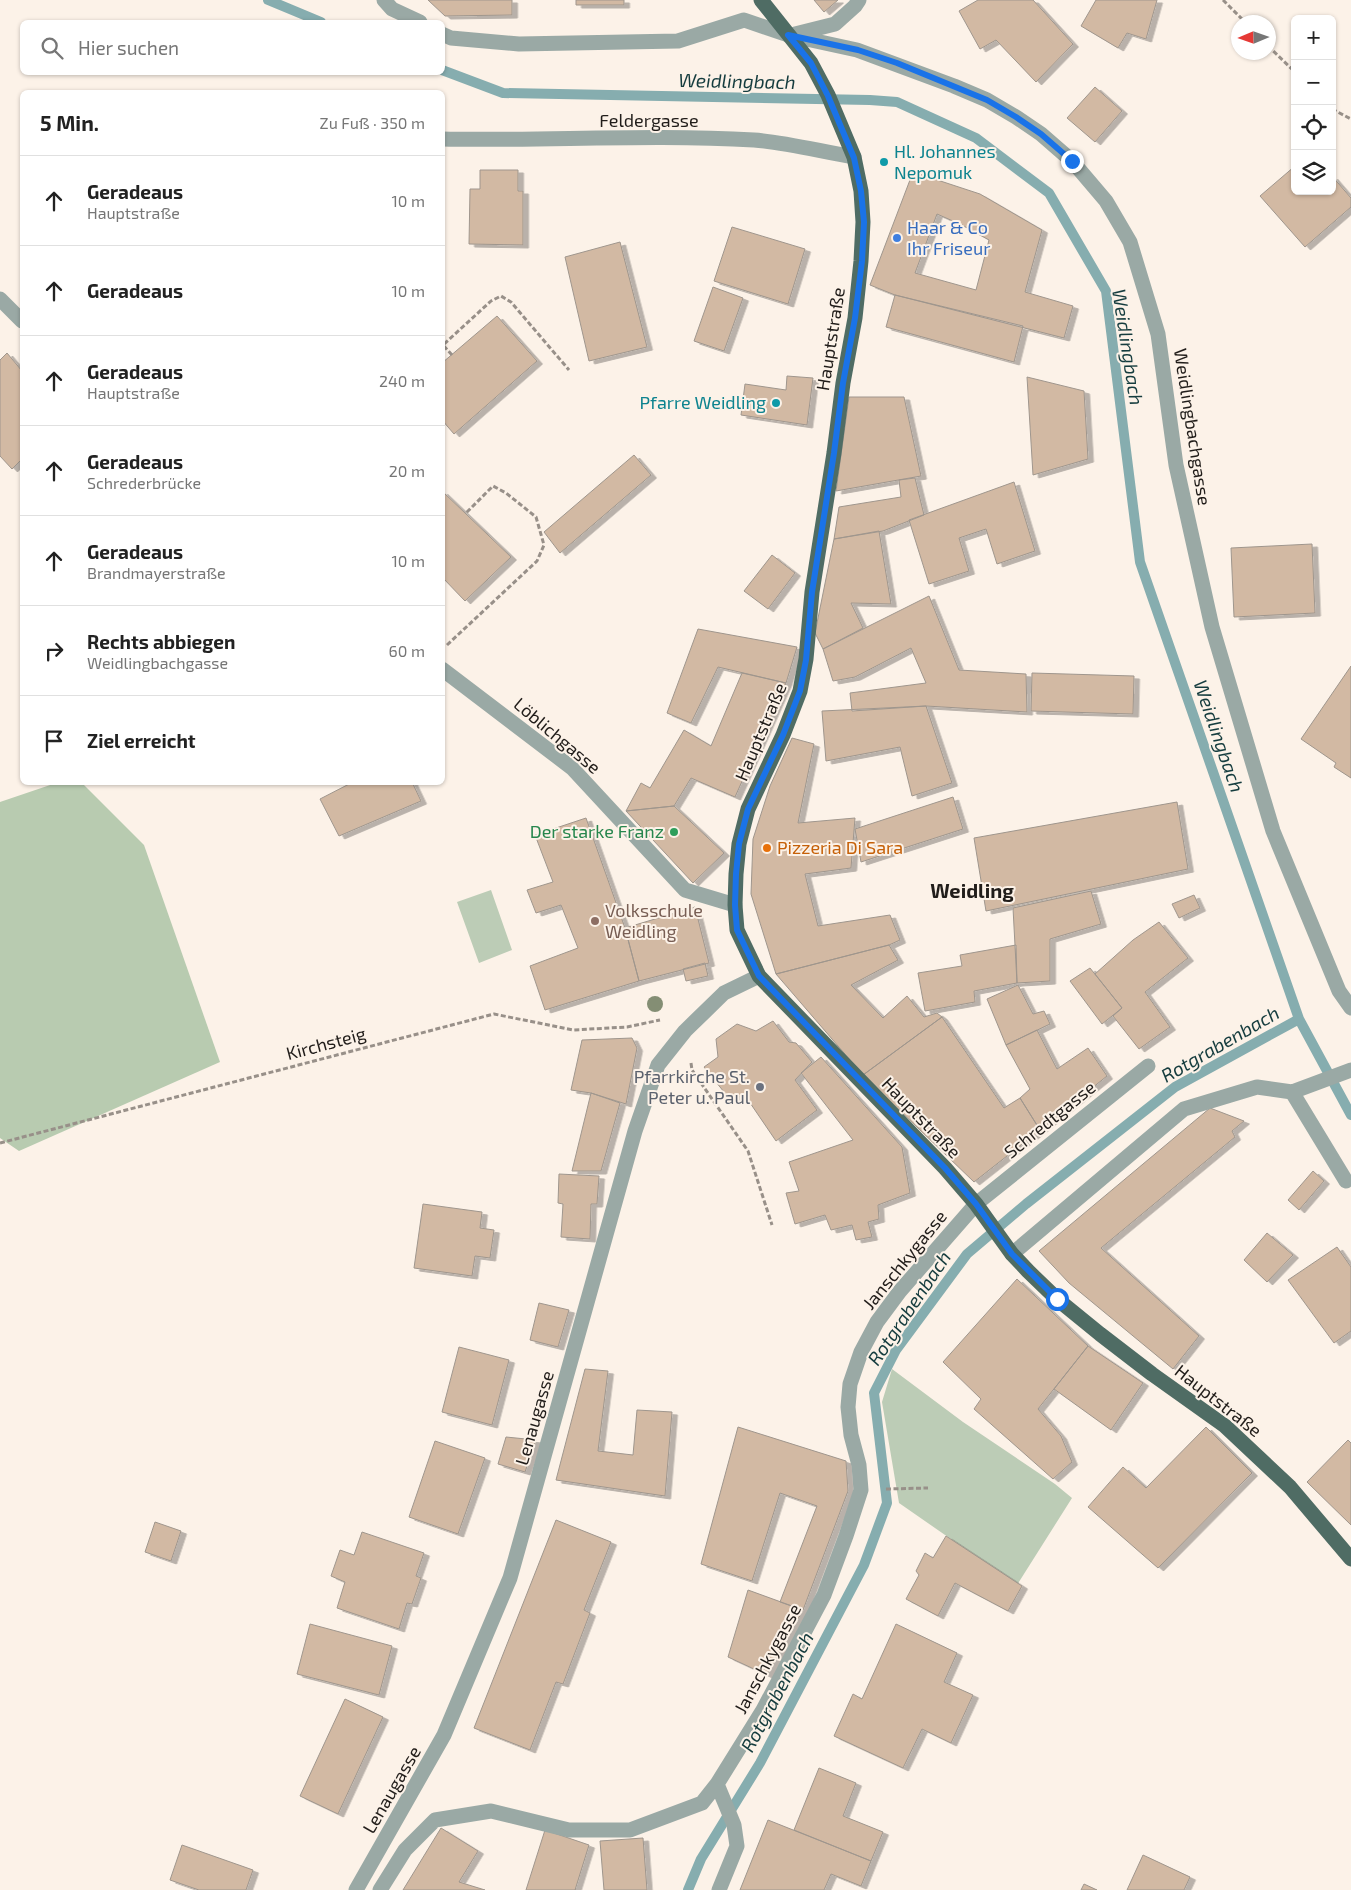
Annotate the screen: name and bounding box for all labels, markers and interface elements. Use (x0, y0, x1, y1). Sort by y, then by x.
north arrow (1231, 15, 1276, 60)
map controls (1291, 15, 1336, 195)
button: + (1291, 15, 1336, 60)
search box (20, 20, 445, 75)
icon: search (38, 34, 66, 62)
text: Hier suchen (78, 36, 179, 59)
button: − (1291, 60, 1336, 105)
water label: Weidlingbach (678, 68, 796, 93)
button: locate (1291, 105, 1336, 150)
street label: Feldergasse (599, 109, 699, 131)
text: 5 Min. (40, 110, 99, 135)
text: Zu Fuß · 350 m (320, 113, 425, 132)
place label: Hl. Johannes Nepomuk (894, 140, 996, 183)
route end (1061, 150, 1084, 173)
button: layers (1291, 150, 1336, 195)
marker: Hl. Johannes Nepomuk (878, 156, 890, 168)
text: Geradeaus (87, 180, 183, 203)
icon: ahead (40, 187, 68, 215)
text: 10 m (391, 191, 425, 210)
text: Hauptstraße (87, 203, 180, 222)
place label: Haar & Co Ihr Friseur (907, 216, 990, 259)
marker: Haar & Co Ihr Friseur (891, 232, 903, 244)
icon: ahead (40, 277, 68, 305)
text: Geradeaus (87, 279, 183, 302)
text: 10 m (391, 281, 425, 300)
street label: Hauptstraße (811, 286, 849, 392)
water label: Weidlingbach (1108, 287, 1149, 407)
street label: Weidlingbachgasse (1170, 347, 1216, 507)
text: Geradeaus (87, 360, 183, 383)
icon: ahead (40, 367, 68, 395)
text: 240 m (379, 371, 425, 390)
text: Hauptstraße (87, 383, 180, 402)
place label: Pfarre Weidling (640, 391, 766, 413)
marker: Pfarre Weidling (770, 397, 782, 409)
text: Geradeaus (87, 450, 183, 473)
icon: ahead (40, 457, 68, 485)
text: 20 m (389, 461, 425, 480)
text: Schrederbrücke (87, 473, 201, 492)
text: Geradeaus (87, 540, 183, 563)
icon: ahead (40, 547, 68, 575)
text: 10 m (391, 551, 425, 570)
text: Brandmayerstraße (87, 563, 226, 582)
text: Rechts abbiegen (87, 630, 235, 653)
icon: right (40, 637, 68, 665)
text: 60 m (389, 641, 425, 660)
text: Weidlingbachgasse (87, 653, 228, 672)
water label: Weidlingbach (1189, 677, 1249, 795)
street label: Hauptstraße (730, 679, 791, 784)
street label: Löblichgasse (510, 693, 606, 778)
icon: arrive (40, 727, 68, 755)
text: Ziel erreicht (87, 729, 196, 752)
place label: Der starke Franz (530, 820, 664, 842)
marker: Der starke Franz (668, 826, 680, 838)
place label: Pizzeria Di Sara (777, 836, 903, 858)
marker: Pizzeria Di Sara (761, 842, 773, 854)
district label: Weidling (930, 878, 1014, 902)
place label: Volksschule Weidling (605, 899, 703, 942)
marker: Volksschule Weidling (589, 915, 601, 927)
water label: Rotgrabenbach (1157, 1000, 1283, 1087)
street label: Kirchsteig (284, 1022, 368, 1064)
place label: Pfarrkirche St. Peter u. Paul (634, 1065, 751, 1108)
street label: Hauptstraße (878, 1072, 966, 1162)
street label: Schredtgasse (999, 1076, 1099, 1163)
marker: Pfarrkirche St. Peter u. Paul (754, 1081, 766, 1093)
street label: Janschkygasse (858, 1205, 951, 1313)
water label: Rotgrabenbach (862, 1246, 955, 1369)
route start (1046, 1288, 1069, 1311)
street label: Hauptstraße (1171, 1359, 1267, 1441)
street label: Lenaugasse (510, 1368, 558, 1468)
street label: Janschkygasse (729, 1600, 805, 1717)
water label: Rotgrabenbach (735, 1628, 818, 1756)
street label: Lenaugasse (357, 1742, 425, 1837)

